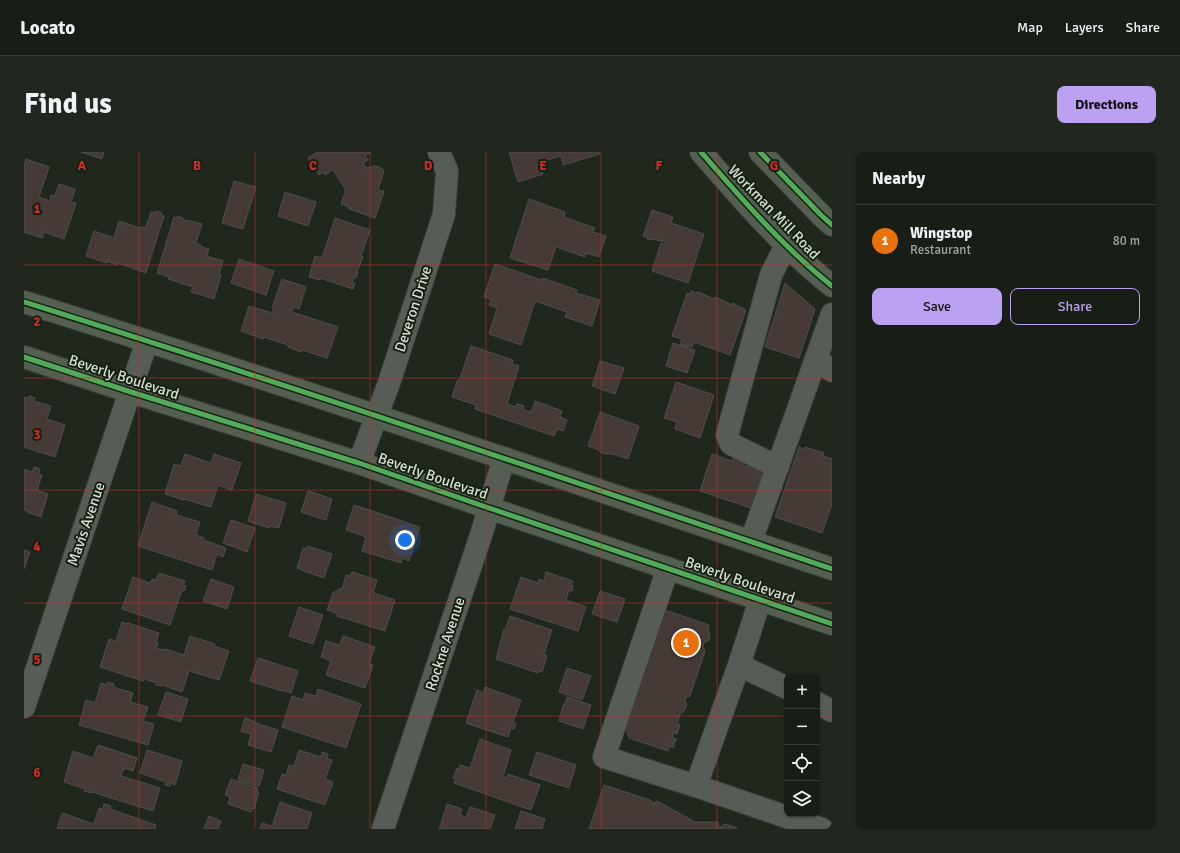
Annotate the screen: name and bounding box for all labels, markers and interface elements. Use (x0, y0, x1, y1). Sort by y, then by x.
text: Locato (20, 16, 75, 40)
text: Map (1017, 19, 1043, 36)
text: Layers (1065, 19, 1104, 36)
text: Share (1126, 19, 1160, 36)
button: Directions (1057, 86, 1156, 123)
text: Find us (24, 87, 112, 121)
text: A (78, 158, 87, 174)
text: B (193, 158, 201, 174)
text: C (309, 158, 317, 174)
text: D (424, 158, 433, 174)
text: E (539, 158, 547, 174)
text: F (656, 158, 663, 174)
text: G (770, 158, 778, 174)
street label: Workman Mill Road (724, 161, 824, 263)
text: Nearby (872, 168, 925, 189)
text: 1 (33, 201, 41, 217)
text: Wingstop (910, 224, 972, 242)
text: 1 (881, 233, 889, 249)
text: 80 m (1113, 233, 1140, 249)
text: Restaurant (910, 242, 971, 258)
street label: Deveron Drive (391, 264, 435, 354)
button: Save (872, 288, 1002, 325)
button: Share (1010, 288, 1140, 325)
text: 2 (33, 314, 41, 330)
street label: Beverly Boulevard (67, 351, 182, 403)
text: 3 (33, 427, 41, 443)
street label: Beverly Boulevard (376, 449, 490, 503)
street label: Mavis Avenue (63, 480, 109, 568)
your location (395, 530, 415, 550)
text: 4 (33, 539, 41, 555)
street label: Beverly Boulevard (683, 553, 797, 607)
street label: Rockne Avenue (421, 595, 469, 693)
pin: 1 (673, 628, 699, 658)
text: 5 (33, 652, 41, 668)
map controls (784, 673, 820, 817)
button: + (784, 673, 820, 709)
button: − (784, 709, 820, 745)
button: locate (784, 745, 820, 781)
text: 6 (33, 765, 41, 781)
button: layers (784, 781, 820, 817)

